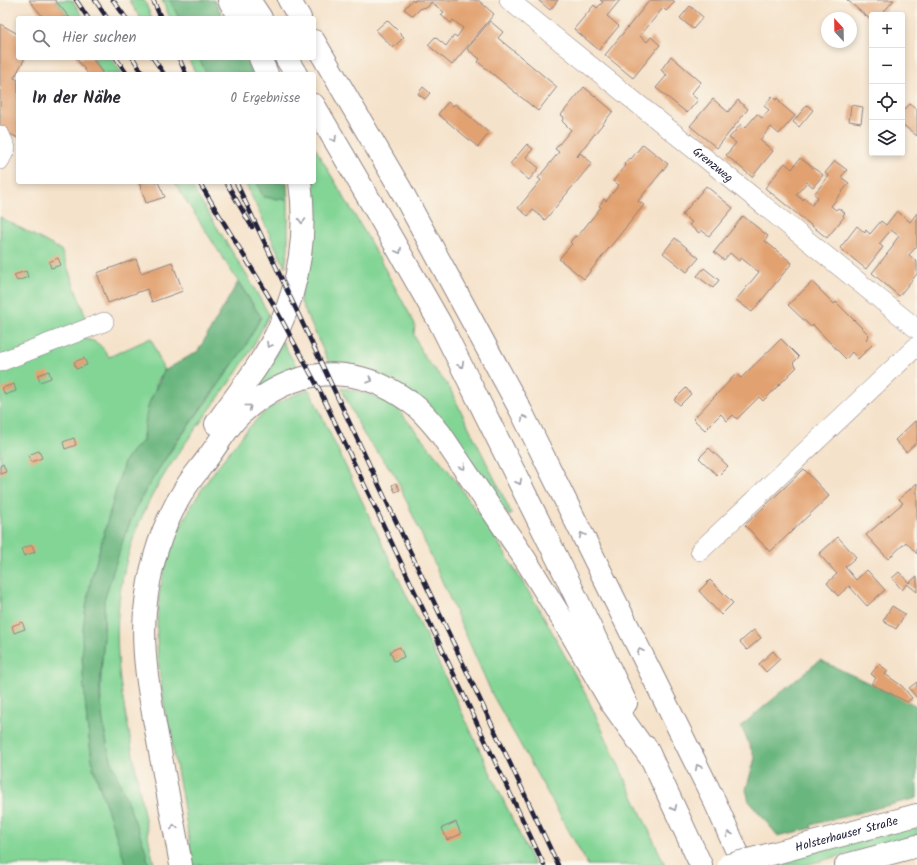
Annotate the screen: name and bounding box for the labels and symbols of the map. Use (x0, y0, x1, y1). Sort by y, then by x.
north arrow (821, 12, 857, 48)
one-way arrow (329, 135, 336, 142)
street label: Grenzweg (688, 143, 737, 187)
one-way arrow (298, 218, 307, 224)
one-way arrow (395, 247, 402, 254)
one-way arrow (267, 341, 274, 348)
one-way arrow (456, 361, 464, 369)
one-way arrow (366, 375, 373, 384)
one-way arrow (244, 405, 251, 412)
one-way arrow (522, 415, 529, 422)
one-way arrow (458, 462, 465, 469)
one-way arrow (514, 477, 522, 485)
one-way arrow (579, 531, 587, 539)
one-way arrow (637, 648, 645, 655)
one-way arrow (695, 764, 703, 772)
one-way arrow (669, 804, 677, 811)
street label: Holsterhauser Straße (793, 811, 901, 857)
one-way arrow (170, 824, 179, 830)
one-way arrow (726, 830, 734, 838)

